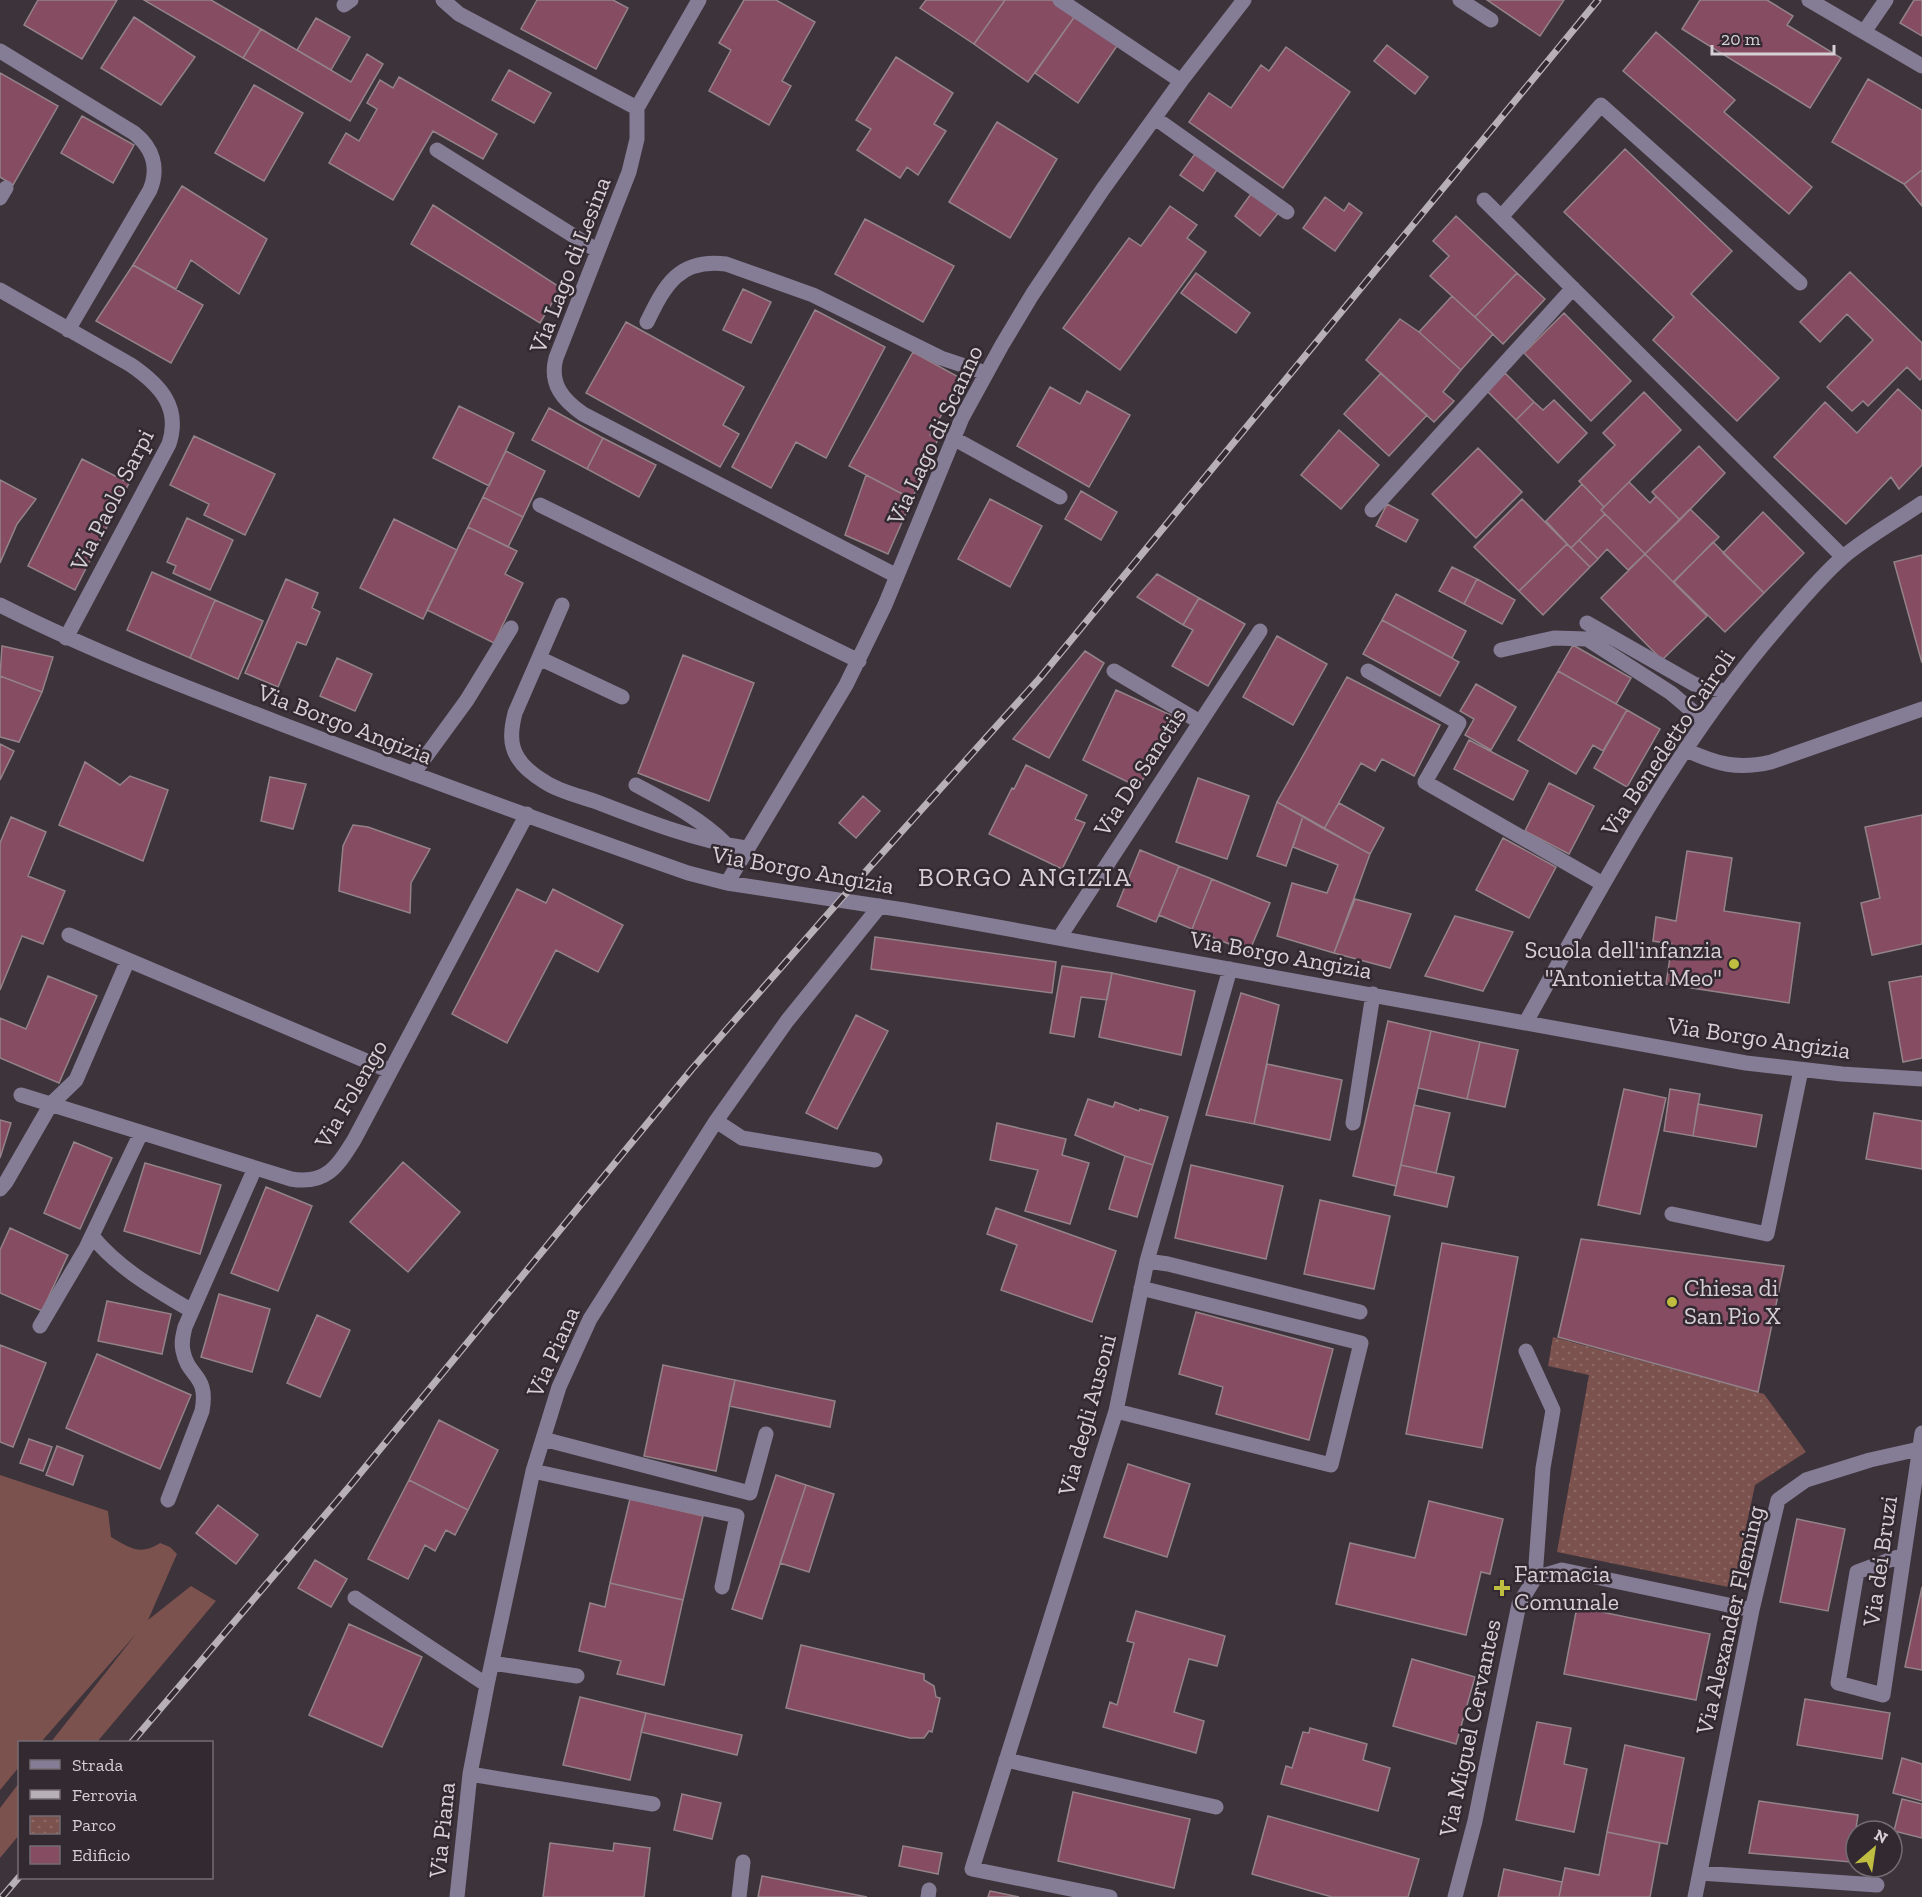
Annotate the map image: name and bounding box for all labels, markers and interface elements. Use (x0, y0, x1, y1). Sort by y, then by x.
scale bar (1712, 18, 1834, 56)
text: 20 m (1721, 28, 1761, 50)
street label: Via Lago di Lesina (522, 172, 617, 358)
street label: Via Lago di Scanno (880, 340, 989, 530)
street label: Via Paolo Sarpi (63, 424, 160, 576)
street label: Via Benedetto Cairoli (1594, 644, 1741, 842)
street label: Via Borgo Angizia (253, 677, 437, 770)
street label: Via De Sanctis (1087, 702, 1192, 842)
street label: Via Borgo Angizia (709, 839, 897, 900)
district label: BORGO ANGIZIA (918, 861, 1132, 893)
street label: Via Borgo Angizia (1187, 924, 1375, 985)
place label: Scuola dell'infanzia "Antonietta Meo" (1524, 935, 1722, 992)
marker: Scuola dell'infanzia "Antonietta Meo" (1727, 957, 1741, 971)
street label: Via Borgo Angizia (1665, 1010, 1853, 1065)
street label: Via Folengo (307, 1034, 393, 1154)
place label: Chiesa di San Pio X (1684, 1273, 1781, 1330)
marker: Chiesa di San Pio X (1665, 1295, 1679, 1309)
street label: Via Piana (519, 1302, 586, 1403)
street label: Via degli Ausoni (1051, 1331, 1122, 1500)
street label: Via dei Bruzi (1856, 1494, 1903, 1629)
street label: Via Alexander Fleming (1689, 1503, 1770, 1738)
place label: Farmacia Comunale (1514, 1559, 1619, 1616)
marker: Farmacia Comunale (1495, 1581, 1509, 1595)
street label: Via Miguel Cervantes (1432, 1617, 1507, 1840)
legend (18, 1741, 213, 1879)
text: Strada (72, 1754, 123, 1776)
street label: Via Piana (422, 1780, 461, 1880)
text: Ferrovia (72, 1784, 137, 1806)
text: Parco (72, 1814, 116, 1836)
north arrow (1844, 1819, 1904, 1879)
text: N (1871, 1825, 1891, 1848)
text: Edificio (72, 1844, 130, 1866)

